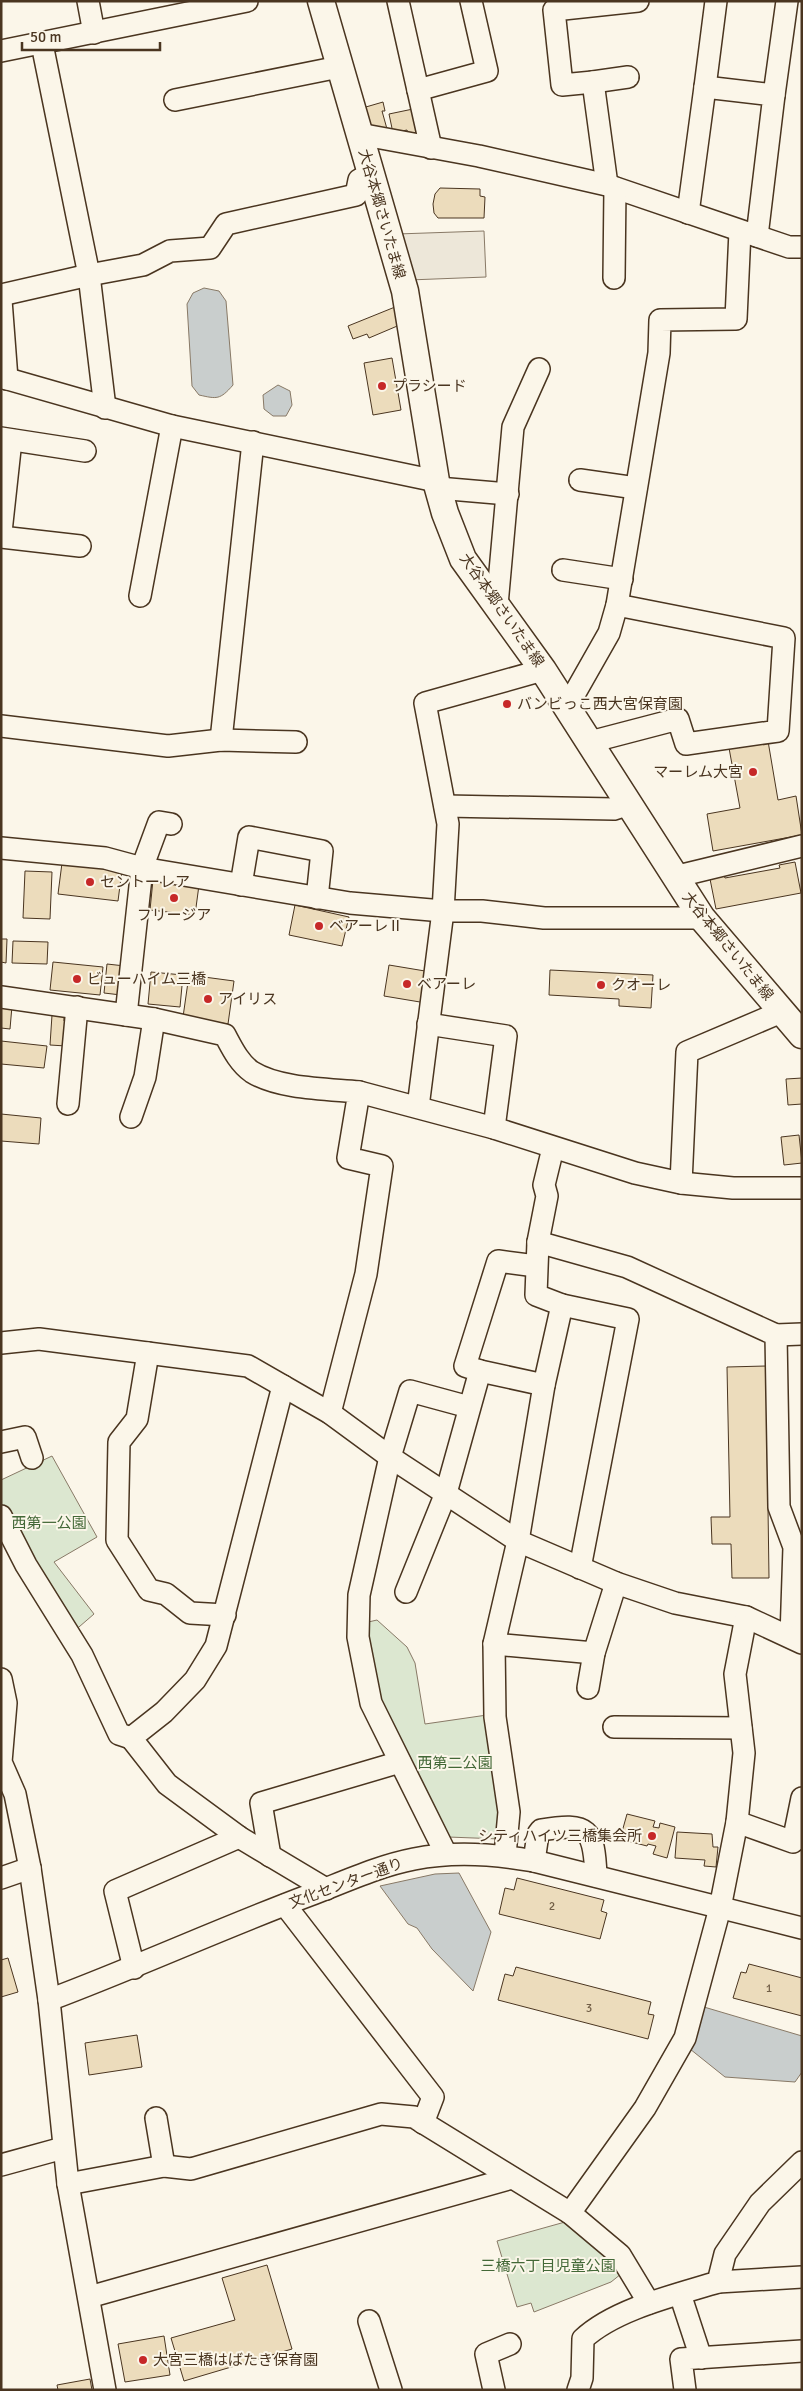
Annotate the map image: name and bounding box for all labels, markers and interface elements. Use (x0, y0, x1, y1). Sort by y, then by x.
scale bar (22, 20, 160, 52)
text: 50 m (30, 28, 61, 46)
street label: 大谷本郷さいたま線 (355, 147, 409, 281)
place label: プラシード (392, 377, 467, 395)
marker: プラシード (376, 380, 388, 392)
street label: 大谷本郷さいたま線 (456, 550, 548, 670)
place label: バンビっこ西大宮保育園 (517, 695, 683, 713)
marker: バンビっこ西大宮保育園 (501, 698, 513, 710)
place label: マーレム大宮 (653, 763, 743, 781)
marker: マーレム大宮 (747, 766, 759, 778)
place label: セントーレア (100, 873, 190, 891)
marker: セントーレア (84, 876, 96, 888)
street label: 大谷本郷さいたま線 (679, 888, 777, 1004)
marker: フリージア (168, 892, 180, 904)
place label: フリージア (137, 906, 211, 924)
place label: ベアーレⅡ (329, 917, 403, 935)
marker: ベアーレⅡ (313, 920, 325, 932)
place label: ビューハイム三橋 (87, 970, 206, 988)
marker: ビューハイム三橋 (71, 973, 83, 985)
place label: ベアーレ (417, 975, 476, 993)
place label: クオーレ (611, 976, 671, 994)
marker: ベアーレ (401, 978, 413, 990)
marker: クオーレ (595, 979, 607, 991)
place label: アイリス (218, 990, 277, 1008)
marker: アイリス (202, 993, 214, 1005)
park label: 西第一公園 (11, 1514, 87, 1532)
park label: 西第二公園 (417, 1754, 493, 1772)
place label: シティハイツ三橋集会所 (478, 1827, 642, 1845)
marker: シティハイツ三橋集会所 (646, 1830, 658, 1842)
street label: 文化センター通り (287, 1854, 405, 1912)
house number: 2 (549, 1899, 555, 1914)
house number: 1 (766, 1981, 772, 1996)
house number: 3 (586, 2001, 592, 2016)
park label: 三橋六丁目児童公園 (480, 2257, 616, 2275)
place label: 大宮三橋はばたき保育園 (153, 2351, 318, 2369)
marker: 大宮三橋はばたき保育園 (137, 2354, 149, 2366)

